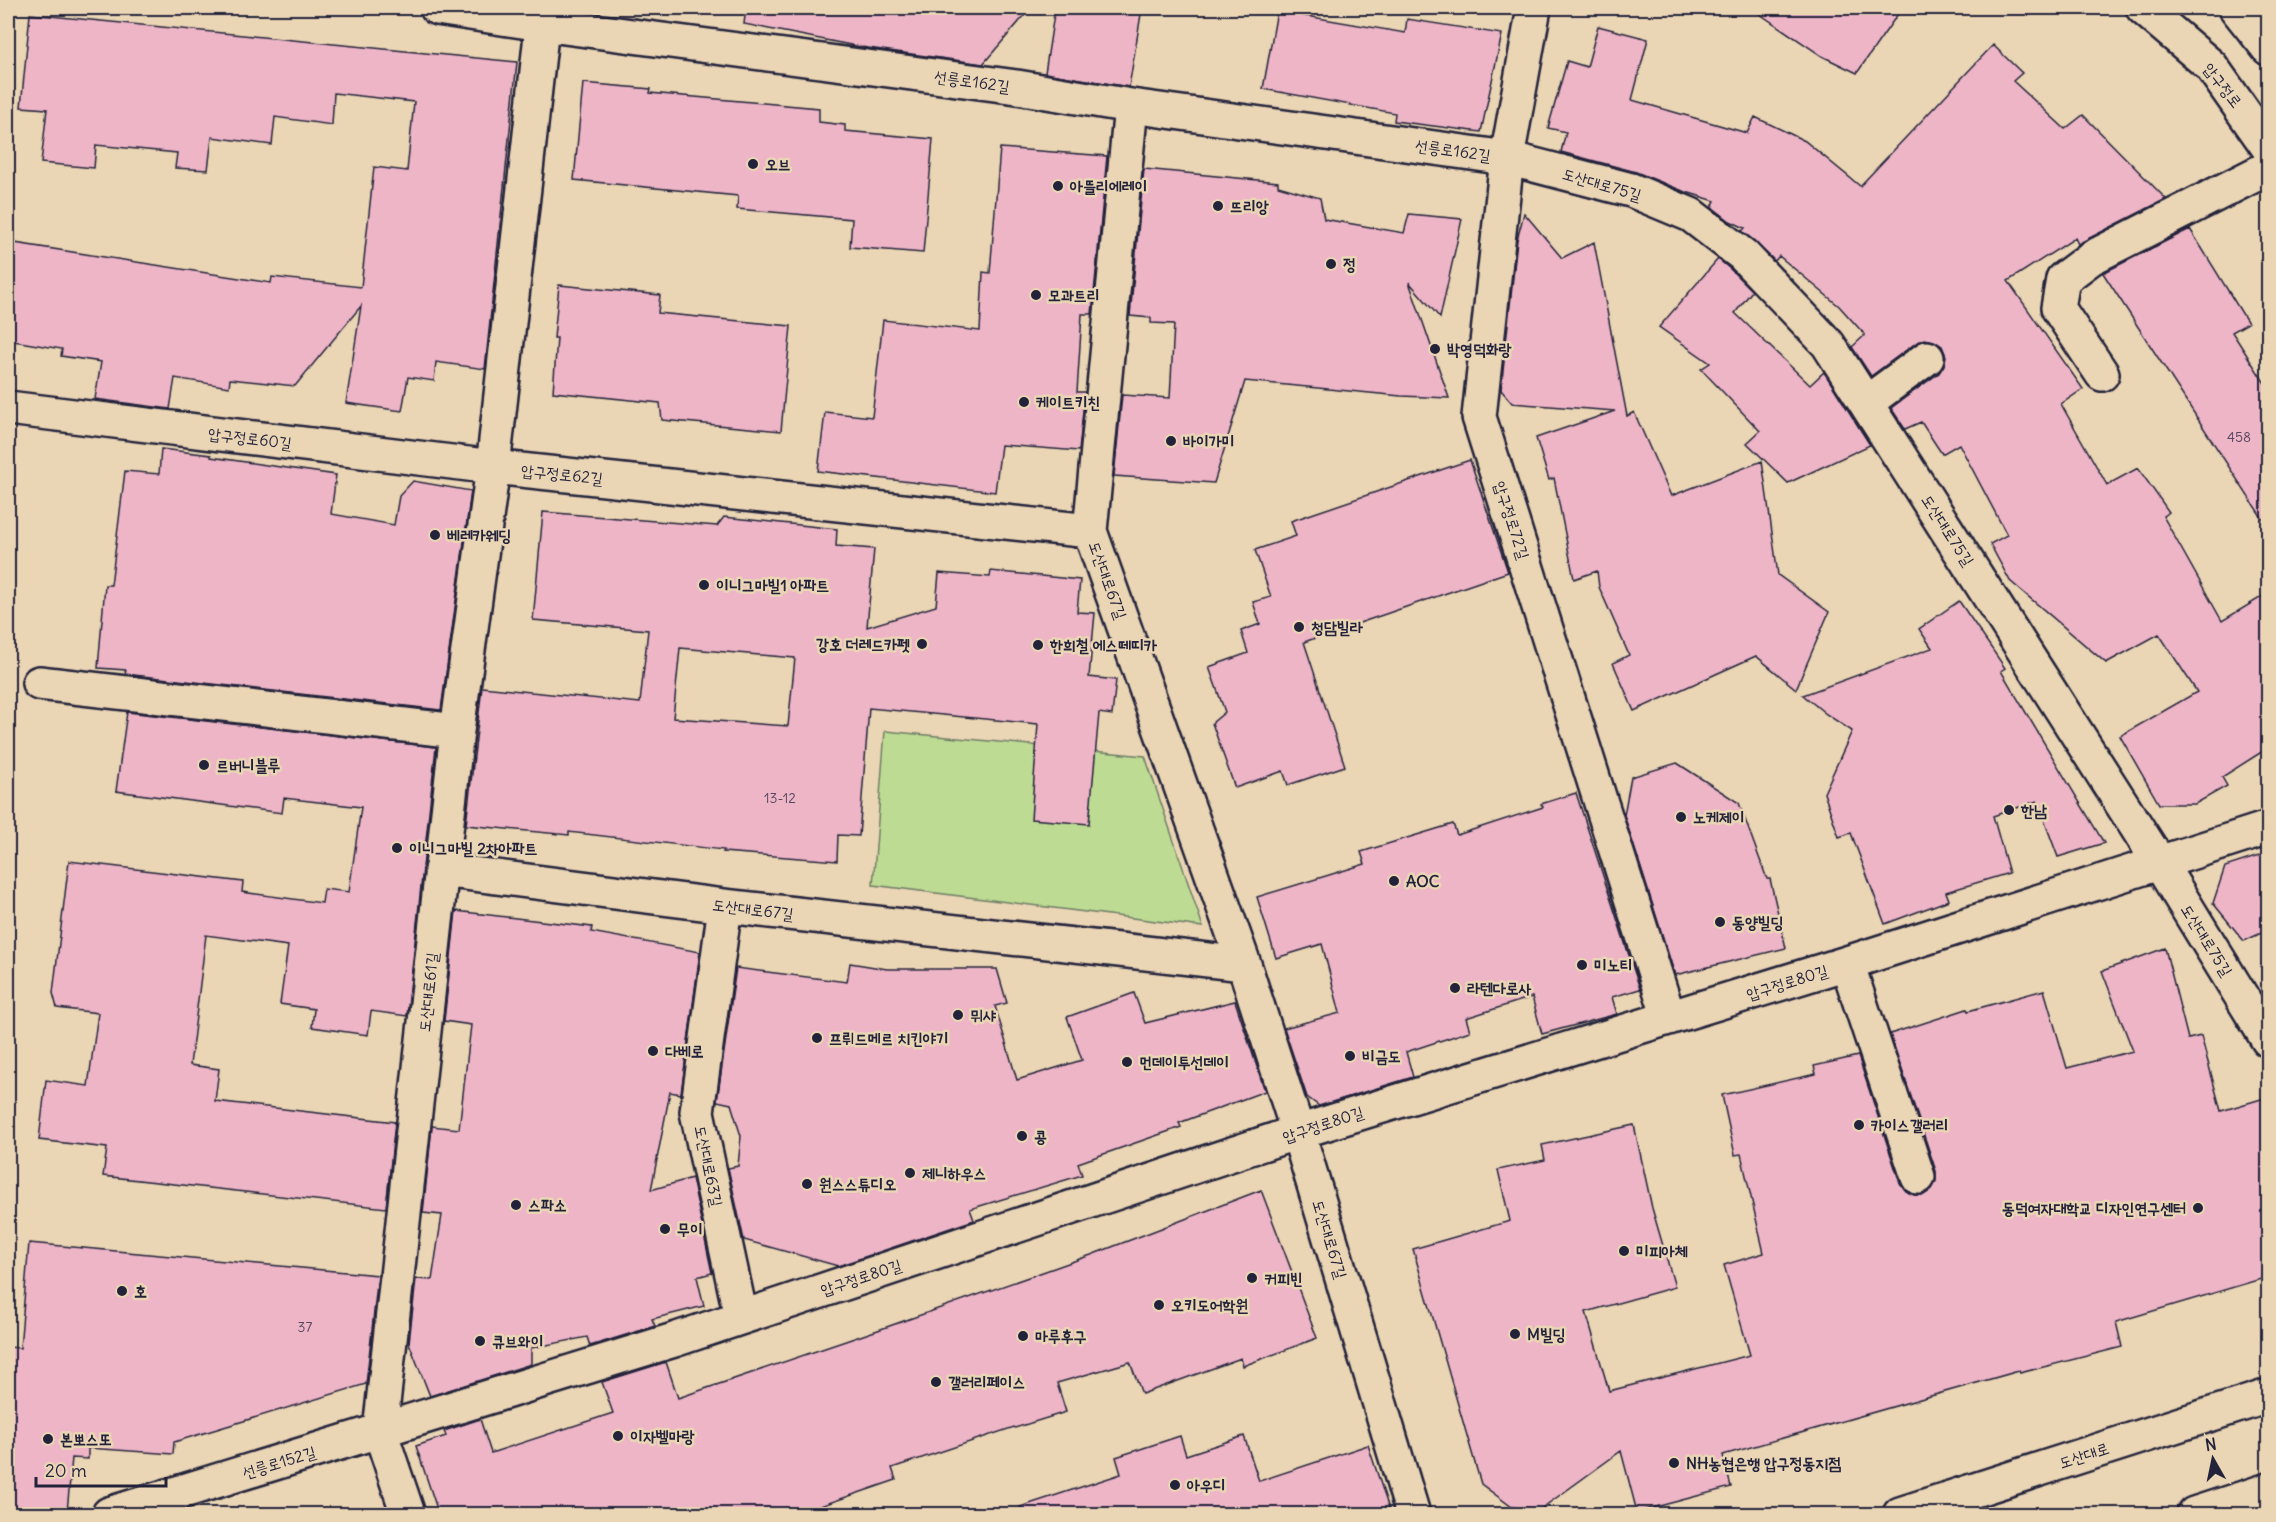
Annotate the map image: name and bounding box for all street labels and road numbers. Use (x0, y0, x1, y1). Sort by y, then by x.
street label: 압구정로 (2199, 59, 2247, 111)
street label: 선릉로162길 (933, 66, 1011, 96)
street label: 선릉로162길 (1414, 135, 1492, 165)
street label: 도산대로75길 (1560, 163, 1644, 205)
street label: 압구정로60길 (207, 423, 293, 453)
street label: 압구정로62길 (520, 460, 604, 488)
street label: 압구정로72길 (1490, 478, 1534, 562)
street label: 도산대로75길 (1917, 490, 1979, 570)
street label: 도산대로67길 (1085, 538, 1131, 622)
street label: 도산대로67길 (711, 894, 795, 924)
street label: 도산대로75길 (2177, 900, 2237, 980)
street label: 도산대로61길 (414, 951, 442, 1033)
street label: 압구정로80길 (1744, 960, 1830, 1004)
street label: 압구정로80길 (1280, 1101, 1366, 1147)
street label: 도산대로63길 (691, 1123, 727, 1209)
street label: 도산대로67길 (1309, 1197, 1352, 1281)
street label: 압구정로80길 (818, 1254, 904, 1300)
street label: 도산대로 (2056, 1438, 2112, 1472)
street label: 선릉로152길 (240, 1441, 318, 1483)

